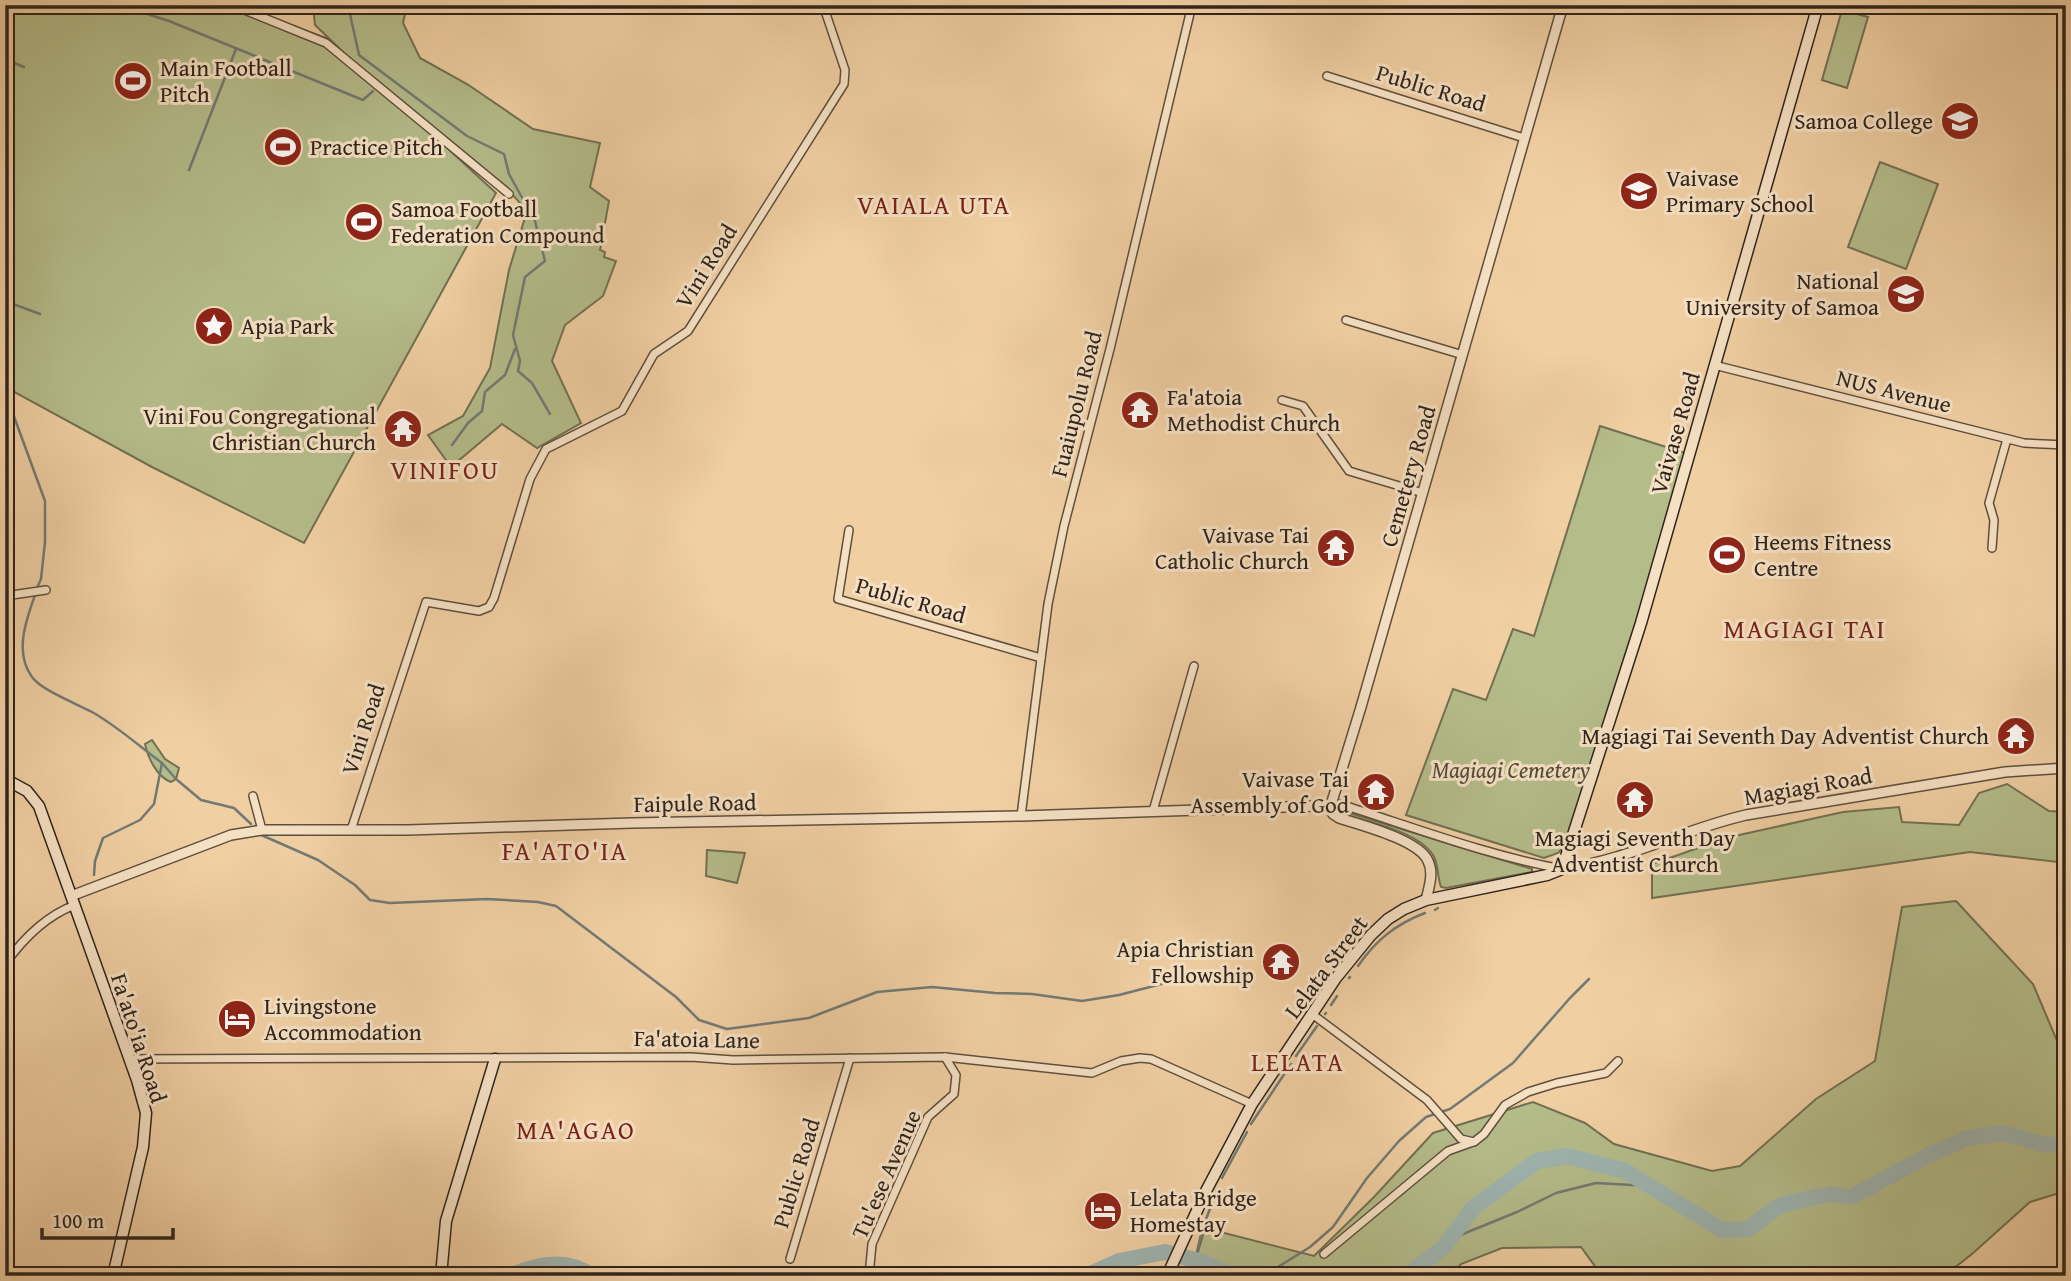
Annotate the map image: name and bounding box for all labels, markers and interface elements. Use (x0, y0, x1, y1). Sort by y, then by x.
place label: Main Football Pitch (160, 51, 292, 110)
street label: Public Road (1372, 55, 1491, 120)
sports icon: Main Football Pitch (112, 60, 154, 102)
school or university icon: Samoa College (1939, 100, 1981, 142)
place label: Samoa College (1794, 104, 1933, 137)
sports icon: Practice Pitch (262, 126, 304, 168)
place label: Practice Pitch (310, 130, 443, 163)
place label: Vaivase Primary School (1666, 161, 1814, 220)
school or university icon: Vaivase Primary School (1618, 170, 1660, 212)
district label: VAIALA UTA (857, 185, 1011, 224)
place label: Samoa Football Federation Compound (391, 192, 605, 251)
sports icon: Samoa Football Federation Compound (343, 201, 385, 243)
street label: Vini Road (667, 216, 745, 314)
place label: National University of Samoa (1685, 264, 1879, 323)
school or university icon: National University of Samoa (1885, 273, 1927, 315)
place icon: Apia Park (193, 305, 235, 347)
place label: Apia Park (241, 309, 334, 342)
street label: Fuaiupolu Road (1041, 327, 1110, 480)
street label: NUS Avenue (1833, 360, 1955, 421)
street label: Vaivase Road (1641, 367, 1708, 498)
place label: Fa'atoia Methodist Church (1167, 380, 1340, 439)
temple icon: Fa'atoia Methodist Church (1119, 389, 1161, 431)
place label: Vini Fou Congregational Christian Church (143, 399, 376, 458)
street label: Cemetery Road (1372, 400, 1444, 551)
temple icon: Vini Fou Congregational Christian Church (382, 408, 424, 450)
district label: VINIFOU (390, 450, 500, 489)
place label: Vaivase Tai Catholic Church (1155, 518, 1309, 577)
place label: Heems Fitness Centre (1754, 525, 1892, 584)
temple icon: Vaivase Tai Catholic Church (1315, 527, 1357, 569)
sports icon: Heems Fitness Centre (1706, 534, 1748, 576)
street label: Public Road (852, 568, 971, 631)
district label: MAGIAGI TAI (1723, 609, 1887, 648)
street label: Vini Road (332, 678, 393, 779)
temple icon: Magiagi Tai Seventh Day Adventist Church (1995, 715, 2037, 757)
place label: Magiagi Tai Seventh Day Adventist Church (1582, 719, 1989, 752)
park label: Magiagi Cemetery (1432, 753, 1591, 786)
street label: Magiagi Road (1741, 758, 1875, 813)
place label: Vaivase Tai Assembly of God (1191, 762, 1350, 821)
temple icon: Vaivase Tai Assembly of God (1355, 771, 1397, 813)
temple icon: Magiagi Seventh Day Adventist Church (1614, 779, 1656, 821)
street label: Faipule Road (633, 785, 757, 820)
place label: Magiagi Seventh Day Adventist Church (1535, 821, 1736, 880)
district label: FA'ATO'IA (502, 831, 628, 870)
street label: Lelata Street (1276, 908, 1375, 1025)
place label: Apia Christian Fellowship (1116, 932, 1254, 991)
temple icon: Apia Christian Fellowship (1260, 941, 1302, 983)
street label: Fa'ato'ia Road (103, 969, 176, 1107)
place label: Livingstone Accommodation (264, 989, 422, 1048)
hotel icon: Livingstone Accommodation (216, 998, 258, 1040)
street label: Fa'atoia Lane (634, 1021, 760, 1056)
district label: LELATA (1251, 1042, 1345, 1081)
street label: Tu'ese Avenue (842, 1104, 929, 1243)
district label: MA'AGAO (516, 1110, 636, 1149)
street label: Public Road (763, 1113, 828, 1232)
place label: Lelata Bridge Homestay (1130, 1181, 1257, 1240)
hotel icon: Lelata Bridge Homestay (1082, 1190, 1124, 1232)
scale bar (42, 1197, 173, 1241)
text: 100 m (52, 1205, 104, 1236)

